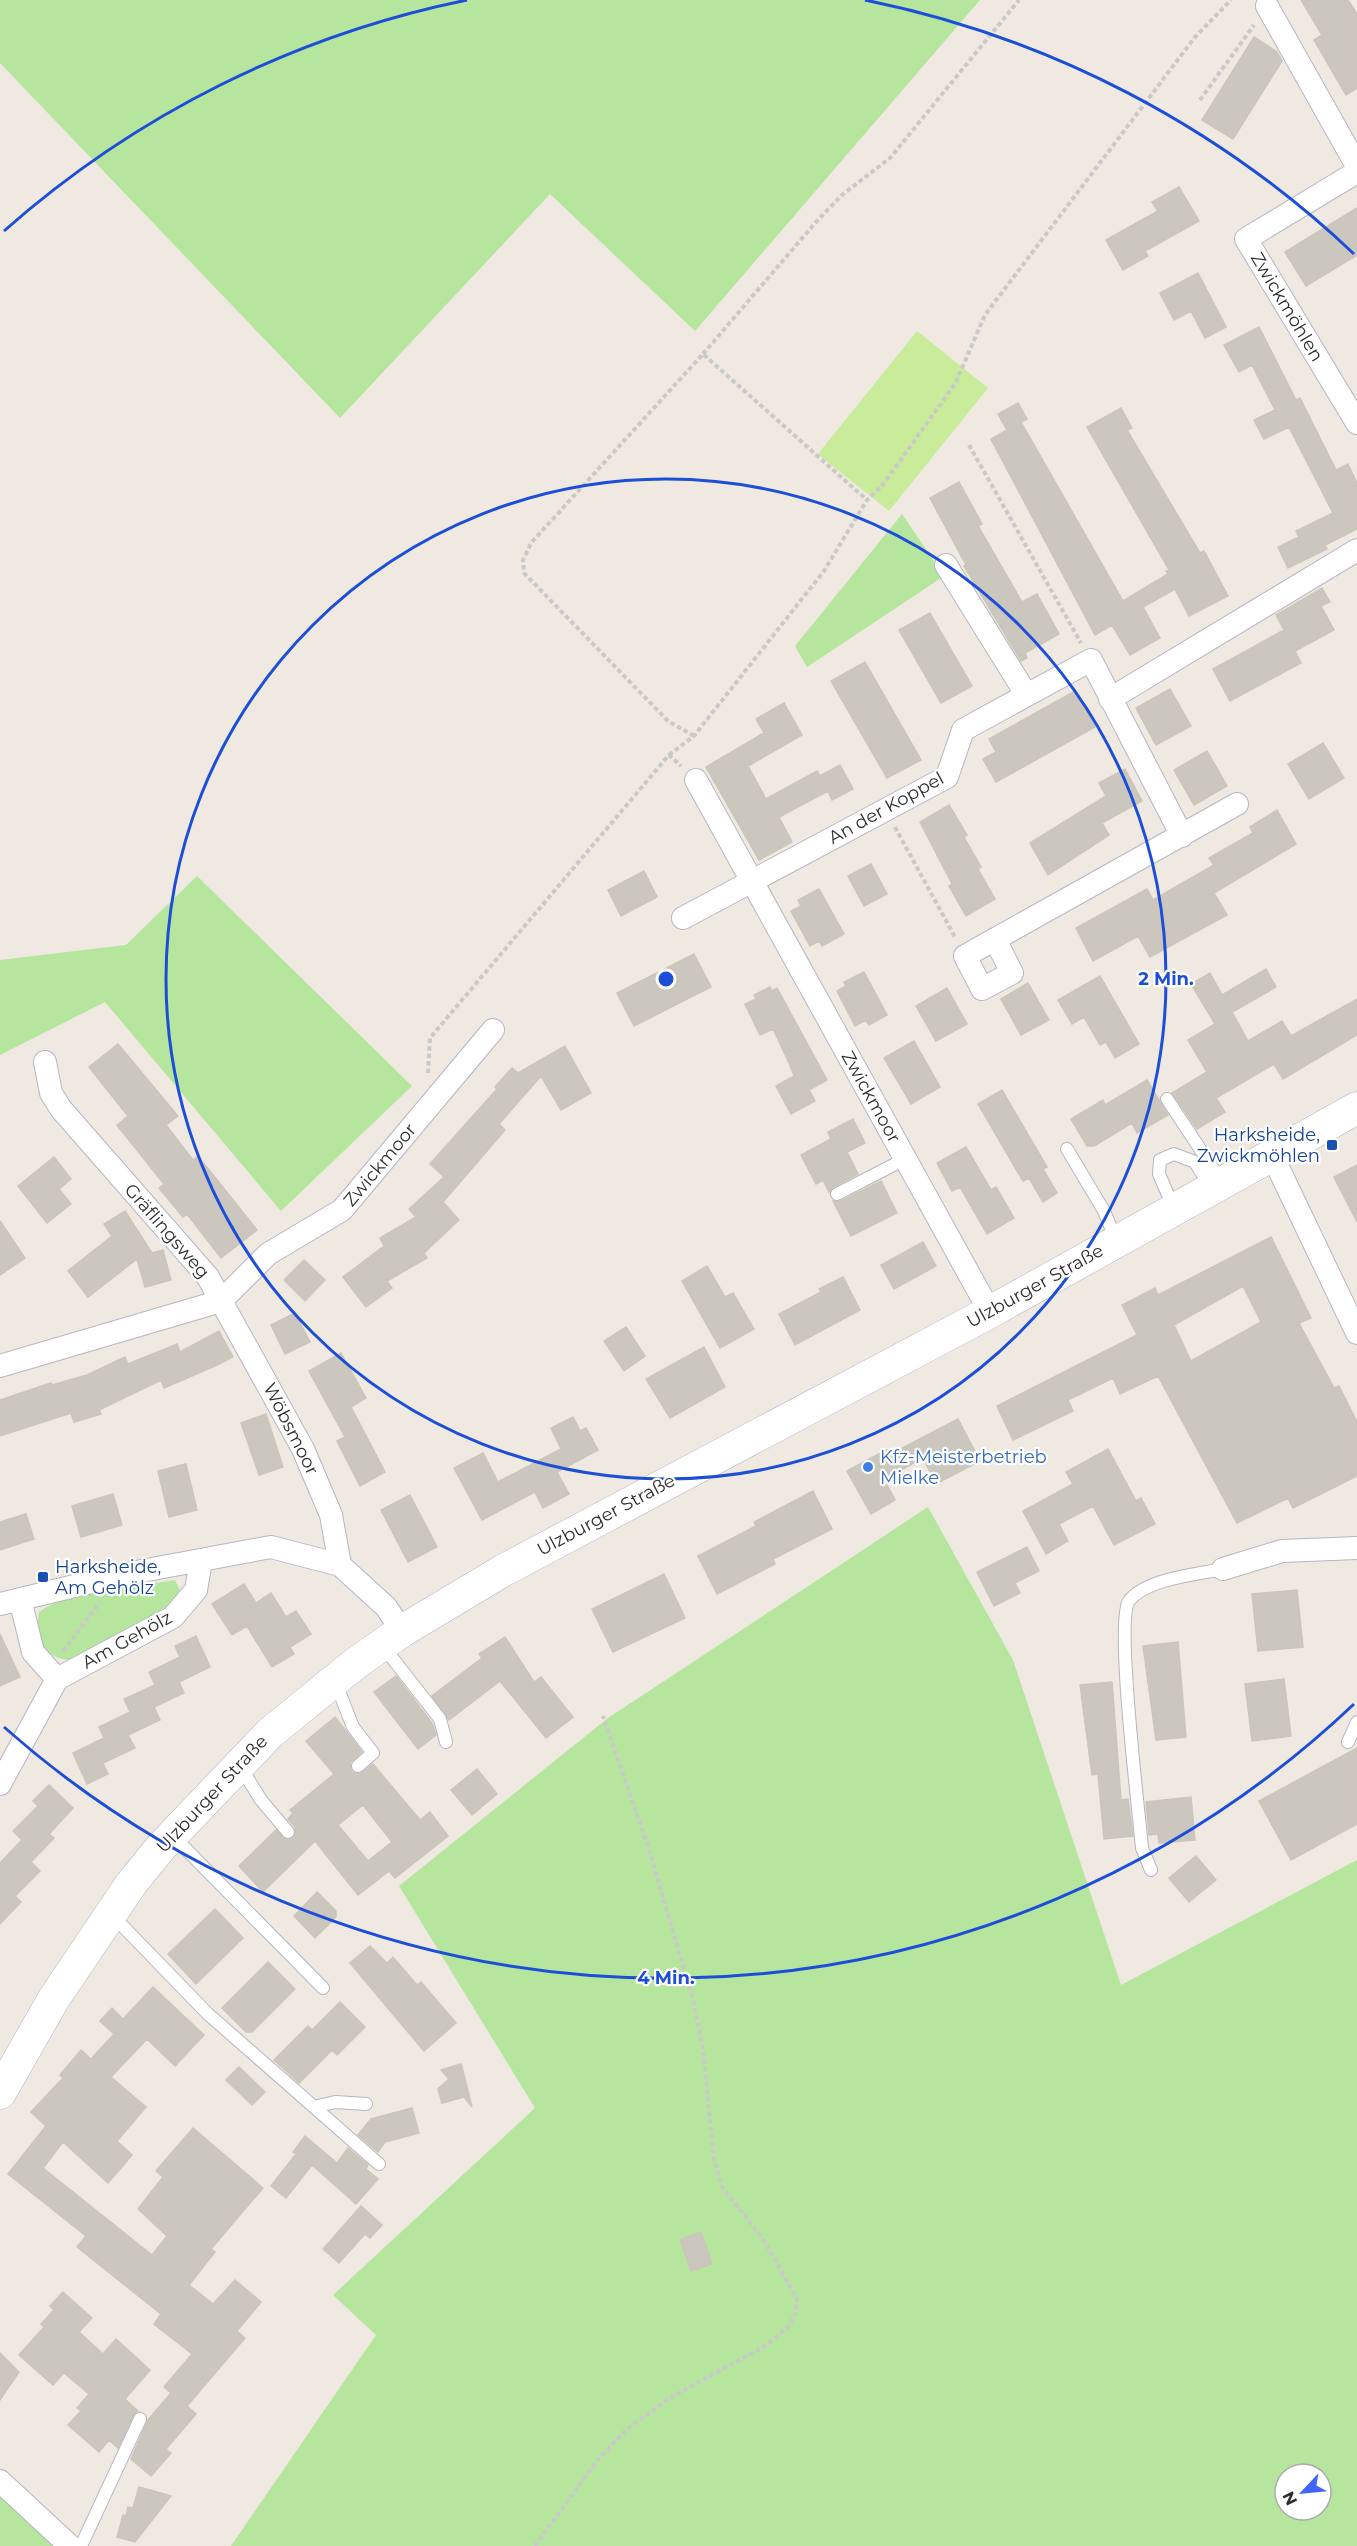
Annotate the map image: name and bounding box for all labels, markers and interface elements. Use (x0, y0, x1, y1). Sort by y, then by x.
street label: Zwickmöhlen (1246, 249, 1328, 365)
street label: An der Koppel (824, 767, 948, 849)
text: 2 Min. (1138, 968, 1194, 990)
centre of rings (656, 969, 676, 989)
street label: Zwickmoor (837, 1047, 905, 1147)
street label: Zwickmoor (339, 1119, 421, 1211)
place label: Harksheide, Zwickmöhlen (1197, 1124, 1320, 1167)
marker: Harksheide, Zwickmöhlen (1325, 1138, 1339, 1152)
street label: Gräflingsweg (120, 1179, 214, 1283)
street label: Ulzburger Straße (963, 1239, 1107, 1333)
street label: Wöbsmoor (258, 1379, 324, 1479)
place label: Kfz-Meisterbetrieb Mielke (880, 1446, 1047, 1489)
marker: Kfz-Meisterbetrieb Mielke (861, 1460, 875, 1474)
street label: Ulzburger Straße (533, 1469, 679, 1561)
place label: Harksheide, Am Gehölz (55, 1556, 161, 1599)
marker: Harksheide, Am Gehölz (36, 1570, 50, 1584)
street label: Am Gehölz (78, 1606, 176, 1674)
street label: Ulzburger Straße (152, 1730, 272, 1857)
text: 4 Min. (637, 1967, 695, 1989)
north arrow (1273, 2462, 1333, 2522)
text: N (1279, 2488, 1301, 2508)

